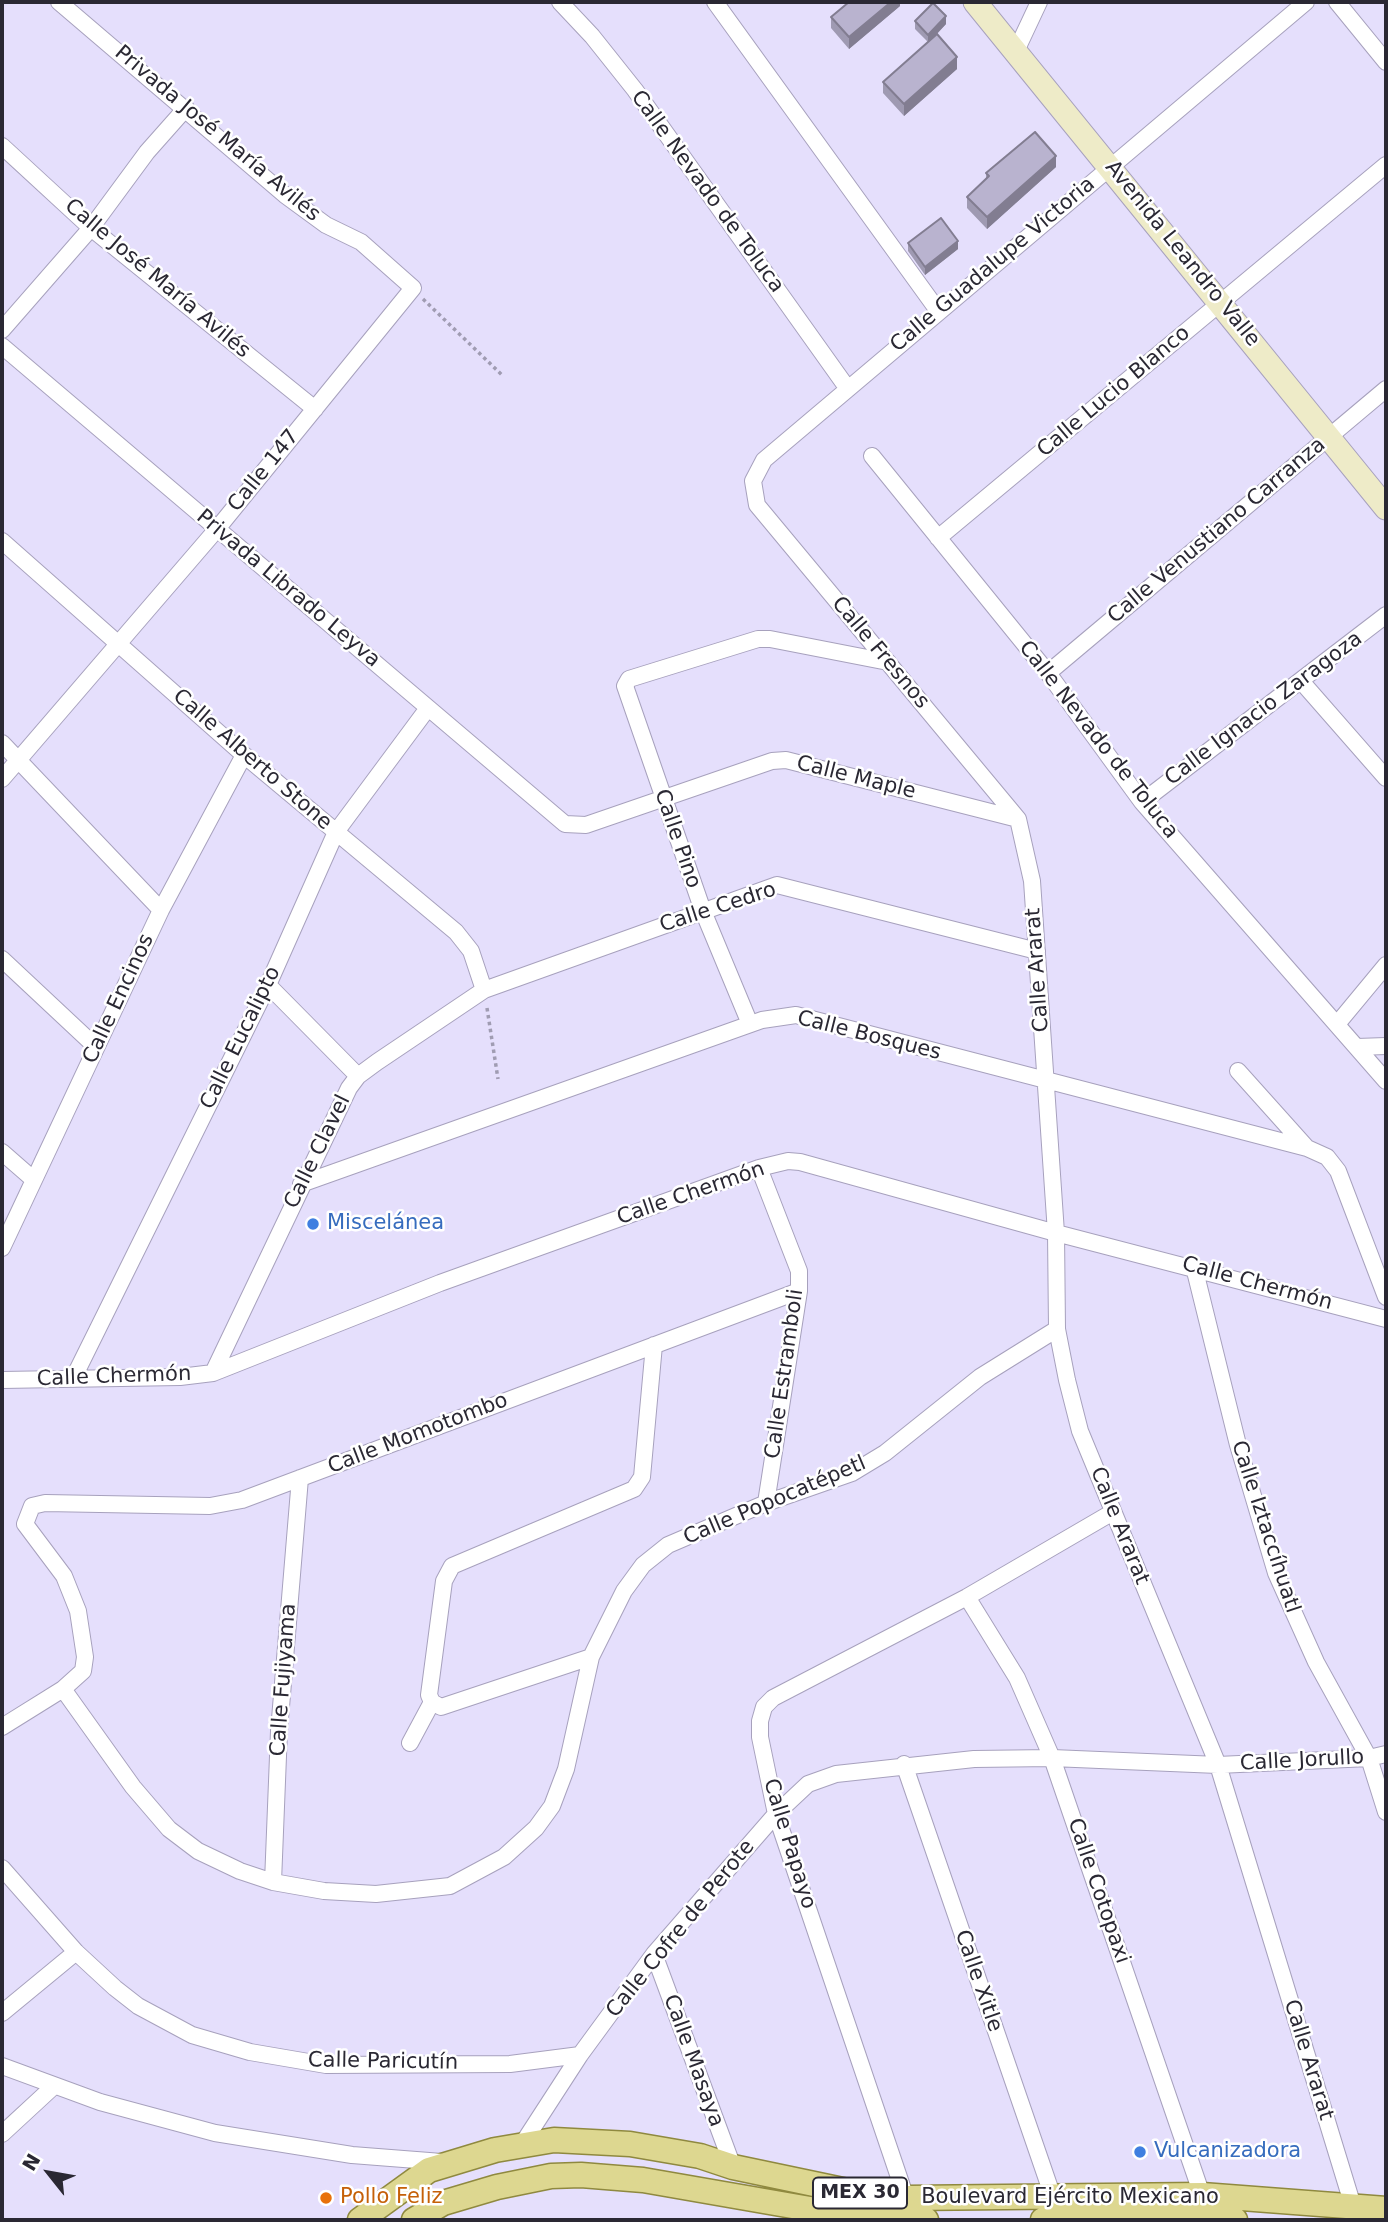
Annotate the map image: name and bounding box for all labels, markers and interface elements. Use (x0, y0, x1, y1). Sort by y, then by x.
street label: Privada José María Avilés (109, 41, 325, 227)
street label: Calle Nevado de Toluca (625, 86, 789, 298)
street label: Avenida Leandro Valle (1099, 156, 1265, 352)
street label: Calle Guadalupe Victoria (886, 172, 1100, 358)
street label: Calle José María Avilés (59, 194, 255, 364)
street label: Calle Lucio Blanco (1033, 321, 1195, 463)
street label: Calle 147 (223, 425, 305, 517)
street label: Calle Venustiano Carranza (1103, 433, 1331, 629)
street label: Privada Librado Leyva (191, 505, 385, 673)
street label: Calle Fresnos (826, 592, 934, 714)
street label: Calle Ignacio Zaragoza (1160, 627, 1368, 791)
street label: Calle Nevado de Toluca (1013, 636, 1183, 844)
street label: Calle Alberto Stone (167, 684, 337, 836)
street label: Calle Maple (794, 751, 918, 805)
street label: Calle Pino (648, 786, 706, 892)
street label: Calle Cedro (657, 877, 779, 939)
street label: Calle Ararat (1021, 907, 1055, 1033)
street label: Calle Encinos (78, 930, 160, 1068)
street label: Calle Eucalipto (196, 962, 286, 1114)
street label: Calle Bosques (794, 1006, 944, 1066)
street label: Calle Clavel (280, 1091, 356, 1213)
street label: Calle Chermón (614, 1157, 768, 1231)
place label: Miscelánea (327, 1211, 444, 1237)
marker: Miscelánea (305, 1216, 321, 1232)
street label: Calle Chermón (1179, 1252, 1335, 1316)
street label: Calle Estramboli (761, 1288, 809, 1460)
street label: Calle Chermón (36, 1362, 192, 1392)
street label: Calle Momotombo (324, 1388, 512, 1480)
street label: Calle Iztaccíhuatl (1225, 1438, 1305, 1616)
street label: Calle Popocatépetl (680, 1451, 870, 1551)
street label: Calle Ararat (1084, 1464, 1154, 1588)
street label: Calle Fujiyama (266, 1603, 302, 1757)
street label: Calle Jorullo (1239, 1745, 1365, 1777)
street label: Calle Papayo (757, 1776, 821, 1912)
street label: Calle Cotopaxi (1061, 1815, 1135, 1967)
street label: Calle Cofre de Perote (602, 1835, 760, 2023)
street label: Calle Xitle (949, 1927, 1007, 2035)
street label: Calle Masaya (657, 1991, 729, 2131)
street label: Calle Ararat (1278, 1997, 1338, 2123)
street label: Calle Paricutín (308, 2048, 458, 2076)
north arrow (14, 2138, 84, 2208)
place label: Vulcanizadora (1154, 2139, 1301, 2165)
marker: Vulcanizadora (1132, 2144, 1148, 2160)
text: N (17, 2150, 45, 2175)
road number: MEX 30 (813, 2178, 907, 2208)
place label: Pollo Feliz (340, 2185, 442, 2211)
street label: Boulevard Ejército Mexicano (921, 2185, 1219, 2211)
marker: Pollo Feliz (318, 2190, 334, 2206)

